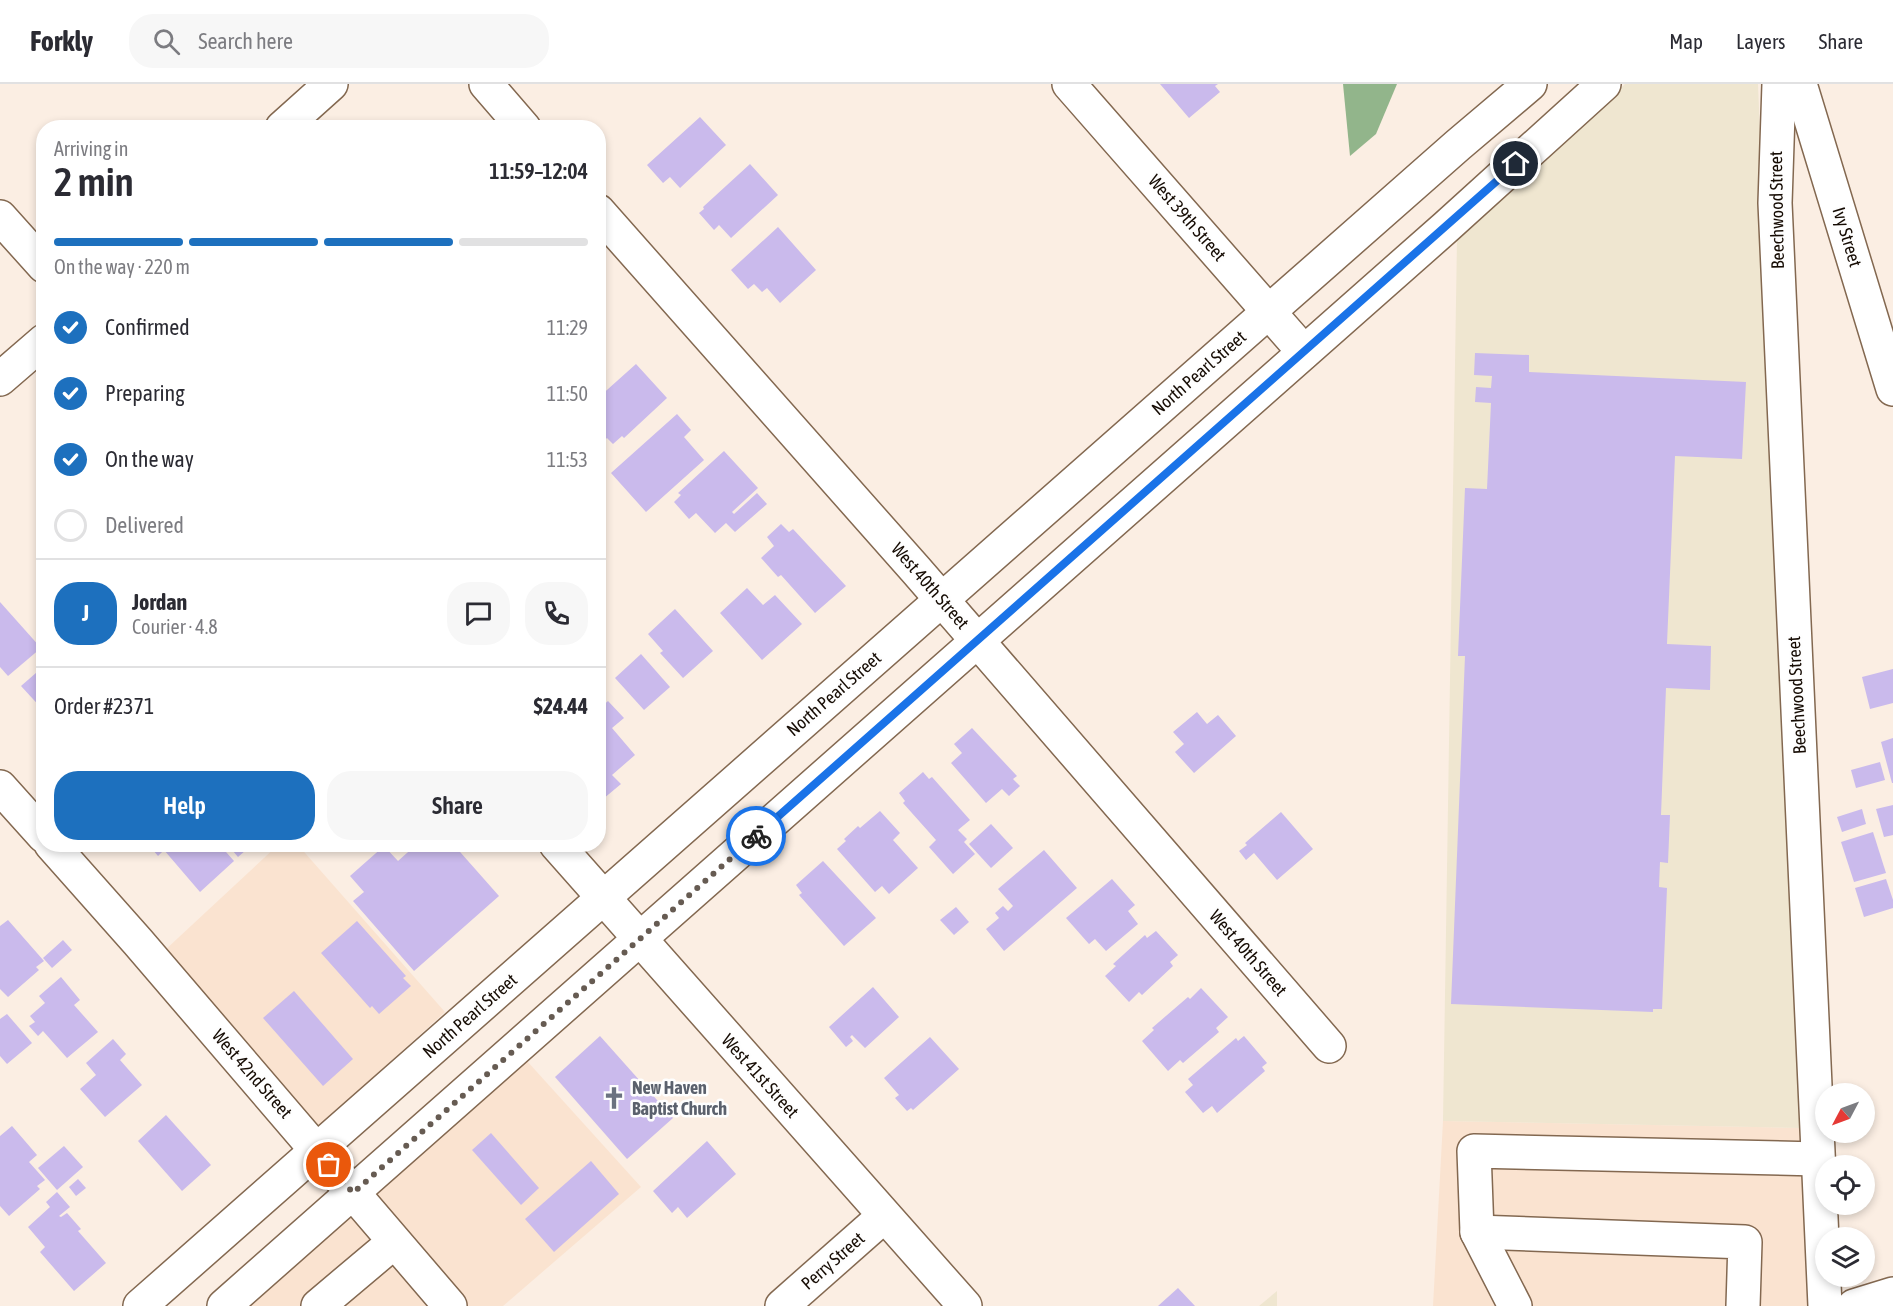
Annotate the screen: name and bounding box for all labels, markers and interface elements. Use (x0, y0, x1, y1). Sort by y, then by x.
search box (129, 14, 549, 68)
text: Forkly (30, 25, 93, 57)
icon: search (150, 25, 183, 58)
text: Search here (198, 28, 293, 54)
text: Map (1669, 29, 1703, 53)
text: Layers (1736, 29, 1786, 53)
text: Share (1819, 29, 1863, 53)
text: Arriving in (54, 137, 128, 160)
pin (1490, 138, 1541, 189)
icon: home (1499, 147, 1532, 180)
street label: Beechwood Street (1765, 151, 1788, 269)
text: 11:59–12:04 (489, 158, 588, 184)
text: 2 min (54, 160, 134, 204)
street label: West 39th Street (1144, 170, 1231, 265)
street label: Ivy Street (1828, 204, 1866, 269)
text: On the way · 220 m (54, 255, 190, 278)
icon: check (54, 311, 87, 344)
text: Confirmed (105, 314, 190, 340)
text: 11:29 (547, 316, 588, 339)
street label: North Pearl Street (1147, 326, 1250, 419)
icon: check (54, 377, 87, 410)
text: Preparing (105, 380, 185, 406)
text: 11:50 (547, 382, 588, 405)
icon: check (54, 443, 87, 476)
text: On the way (105, 446, 194, 472)
text: 11:53 (547, 448, 588, 471)
text: Delivered (105, 512, 184, 538)
street label: West 40th Street (887, 538, 974, 633)
button: chat (447, 582, 510, 645)
button: phone (525, 582, 588, 645)
text: Jordan (132, 589, 187, 615)
text: J (82, 600, 89, 626)
text: Courier · 4.8 (132, 615, 218, 638)
street label: Beechwood Street (1783, 636, 1810, 755)
street label: North Pearl Street (782, 647, 885, 740)
text: Order #2371 (54, 693, 154, 719)
text: $24.44 (533, 693, 588, 719)
button: Help (54, 771, 315, 840)
button: Share (327, 771, 588, 840)
courier (726, 806, 786, 866)
icon: bike (740, 820, 773, 853)
street label: West 40th Street (1205, 905, 1292, 1000)
street label: North Pearl Street (418, 969, 521, 1062)
street label: West 42nd Street (208, 1025, 297, 1122)
street label: West 41st Street (717, 1030, 803, 1122)
place label: New Haven Baptist Church (632, 1077, 727, 1119)
north arrow (1815, 1083, 1875, 1143)
map controls (1815, 1083, 1875, 1287)
church icon: New Haven Baptist Church (601, 1085, 627, 1111)
pin (303, 1139, 354, 1190)
icon: bag (312, 1148, 345, 1181)
button: locate (1815, 1155, 1875, 1215)
button: layers (1815, 1227, 1875, 1287)
street label: Perry Street (797, 1228, 869, 1294)

